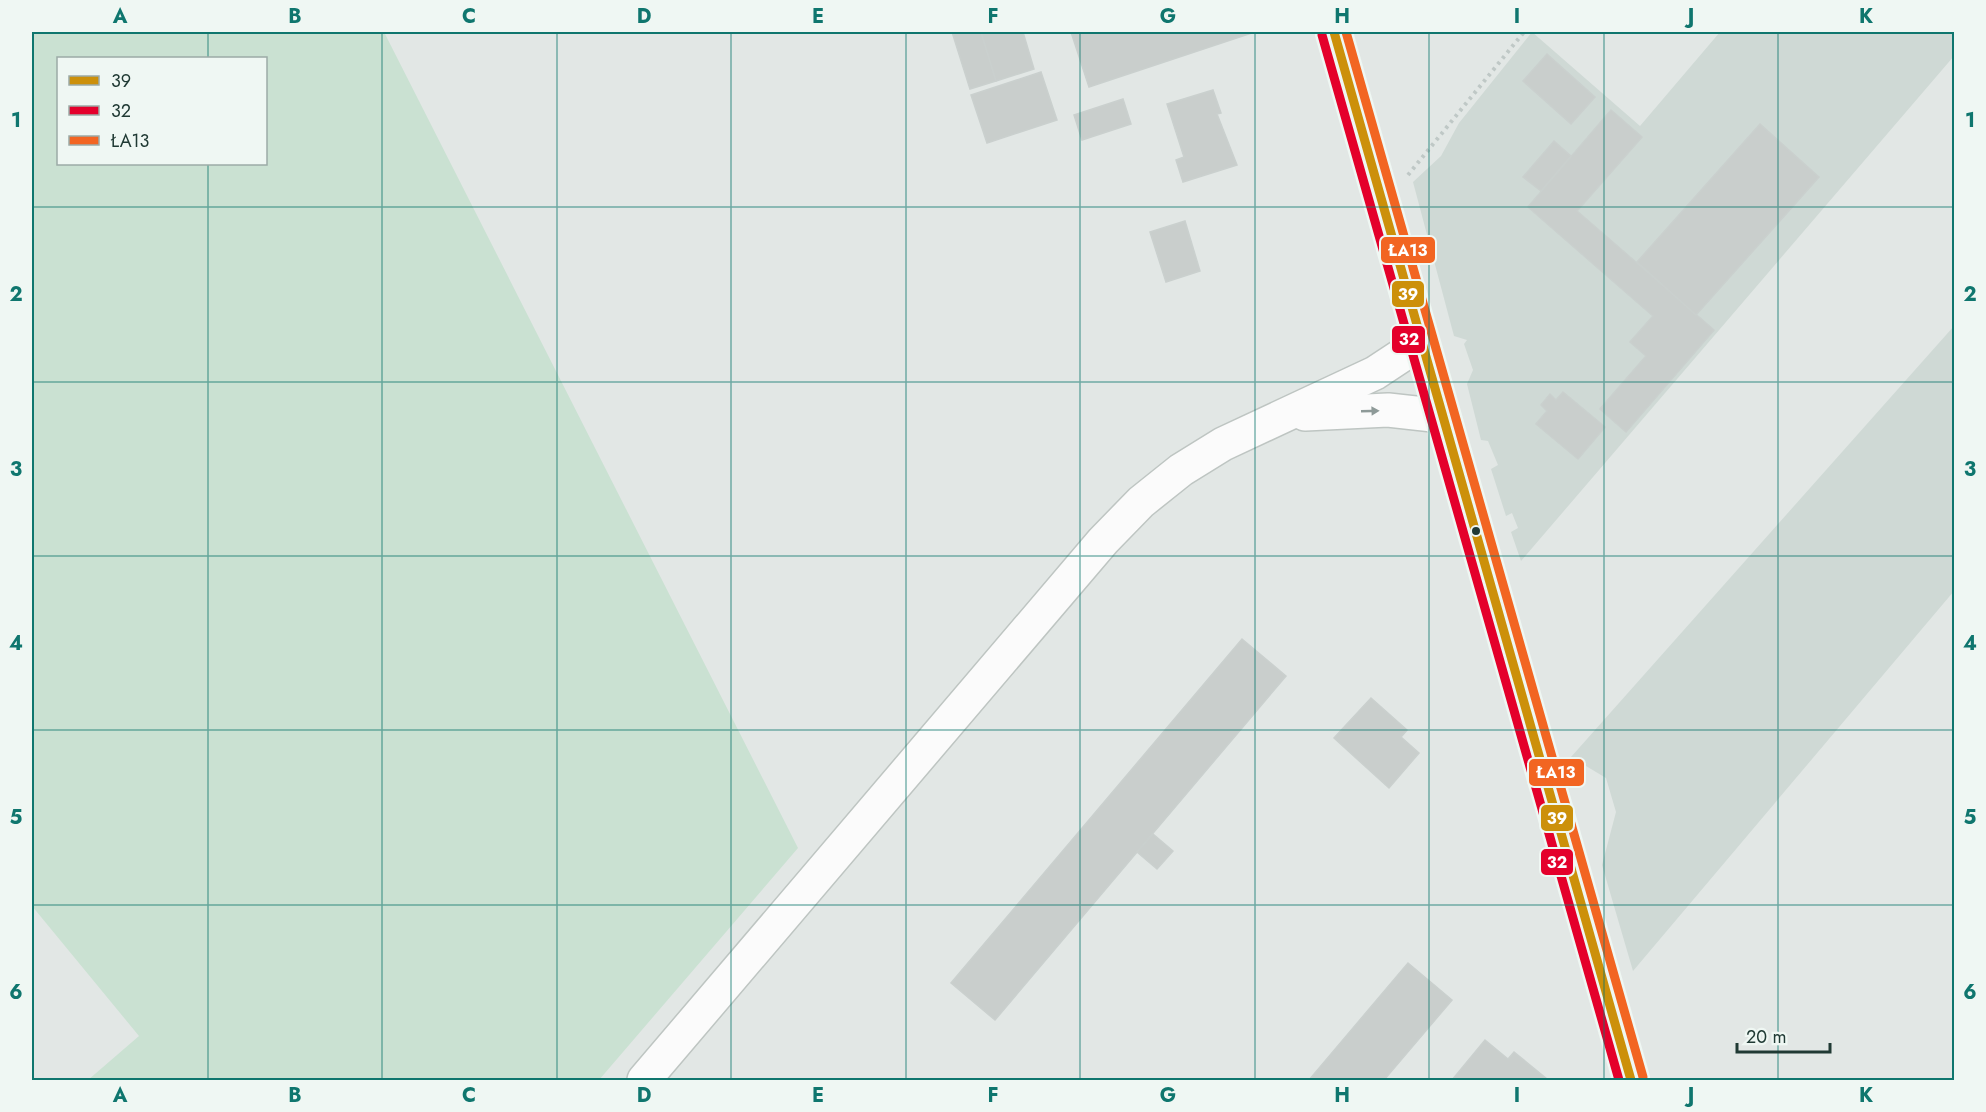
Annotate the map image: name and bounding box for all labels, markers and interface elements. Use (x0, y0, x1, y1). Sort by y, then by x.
text: A (112, 2, 128, 31)
text: B (288, 2, 302, 31)
text: C (462, 2, 476, 31)
text: D (637, 2, 651, 31)
text: E (812, 2, 824, 31)
text: F (987, 2, 999, 31)
text: G (1160, 2, 1176, 31)
text: H (1334, 2, 1350, 31)
text: I (1514, 2, 1520, 31)
text: J (1684, 2, 1694, 31)
text: K (1859, 2, 1873, 31)
legend (57, 57, 267, 165)
text: 39 (111, 68, 131, 94)
text: 32 (111, 98, 131, 124)
text: 1 (11, 106, 21, 135)
text: 1 (1965, 106, 1975, 135)
text: ŁA13 (110, 128, 150, 154)
line badge: ŁA13 (1380, 236, 1436, 264)
text: ŁA13 (1388, 239, 1427, 262)
text: 2 (9, 280, 23, 309)
line badge: 39 (1391, 280, 1425, 308)
text: 2 (1963, 280, 1977, 309)
text: 39 (1398, 283, 1418, 306)
line badge: 32 (1391, 325, 1426, 354)
text: 32 (1399, 328, 1419, 351)
one-way arrow (1361, 407, 1380, 416)
text: 3 (10, 455, 22, 484)
text: 3 (1964, 455, 1976, 484)
unlabelled marker (1470, 525, 1482, 537)
text: 4 (9, 629, 23, 658)
text: 4 (1963, 629, 1977, 658)
line badge: ŁA13 (1528, 758, 1585, 787)
text: ŁA13 (1536, 761, 1575, 784)
text: 5 (10, 803, 23, 832)
text: 5 (1964, 803, 1977, 832)
line badge: 39 (1540, 804, 1574, 832)
text: 39 (1547, 807, 1567, 830)
line badge: 32 (1540, 848, 1574, 876)
text: 32 (1547, 851, 1567, 874)
text: 6 (9, 978, 23, 1007)
text: 6 (1963, 978, 1977, 1007)
scale bar (1737, 1016, 1830, 1054)
text: 20 m (1746, 1024, 1786, 1050)
text: A (112, 1081, 128, 1110)
text: B (288, 1081, 302, 1110)
text: C (462, 1081, 476, 1110)
text: D (637, 1081, 651, 1110)
text: E (812, 1081, 824, 1110)
text: F (987, 1081, 999, 1110)
text: G (1160, 1081, 1176, 1110)
text: H (1334, 1081, 1350, 1110)
text: I (1514, 1081, 1520, 1110)
text: J (1684, 1081, 1694, 1110)
text: K (1859, 1081, 1873, 1110)

